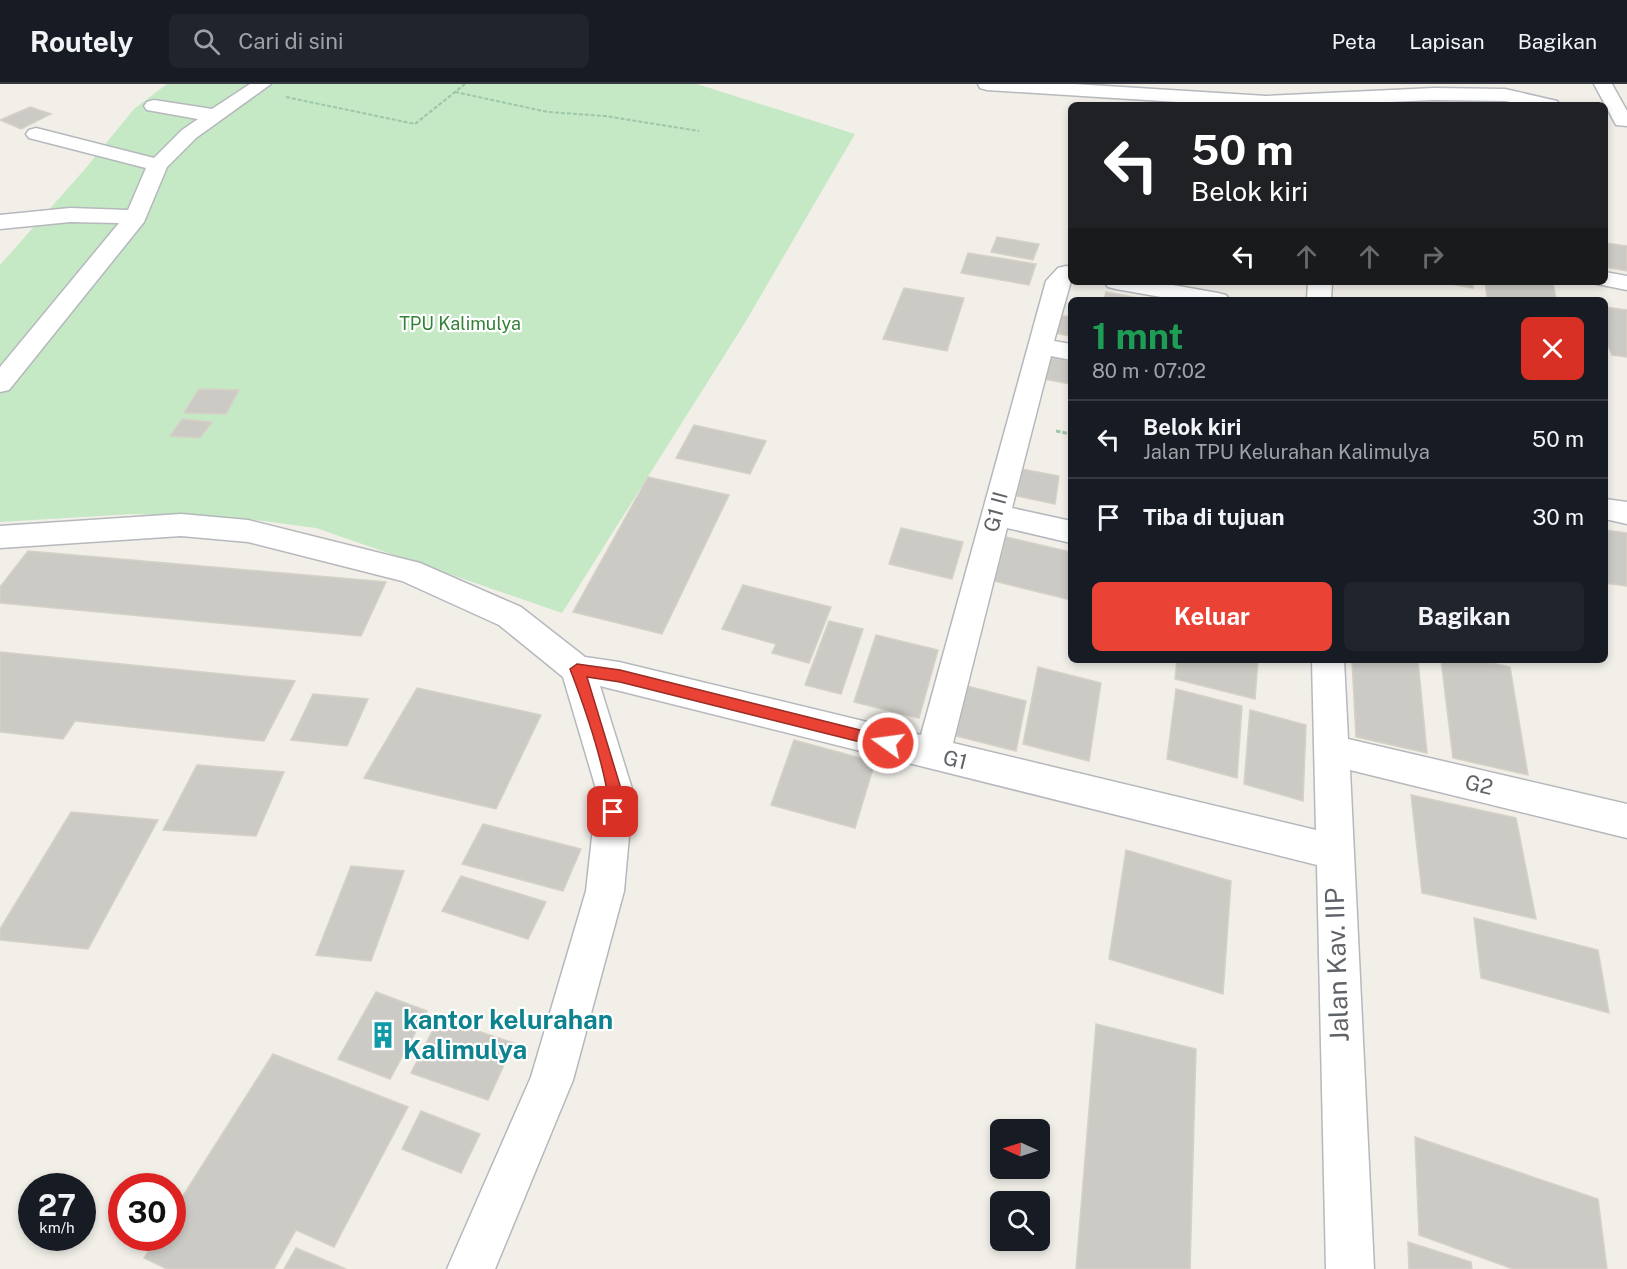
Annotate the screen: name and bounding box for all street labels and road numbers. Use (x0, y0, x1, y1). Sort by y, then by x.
street label: G1 II (978, 489, 1013, 535)
street label: G1 (940, 744, 970, 775)
street label: G2 (1463, 769, 1496, 800)
street label: Jalan Kav. IIP (1318, 887, 1355, 1043)

